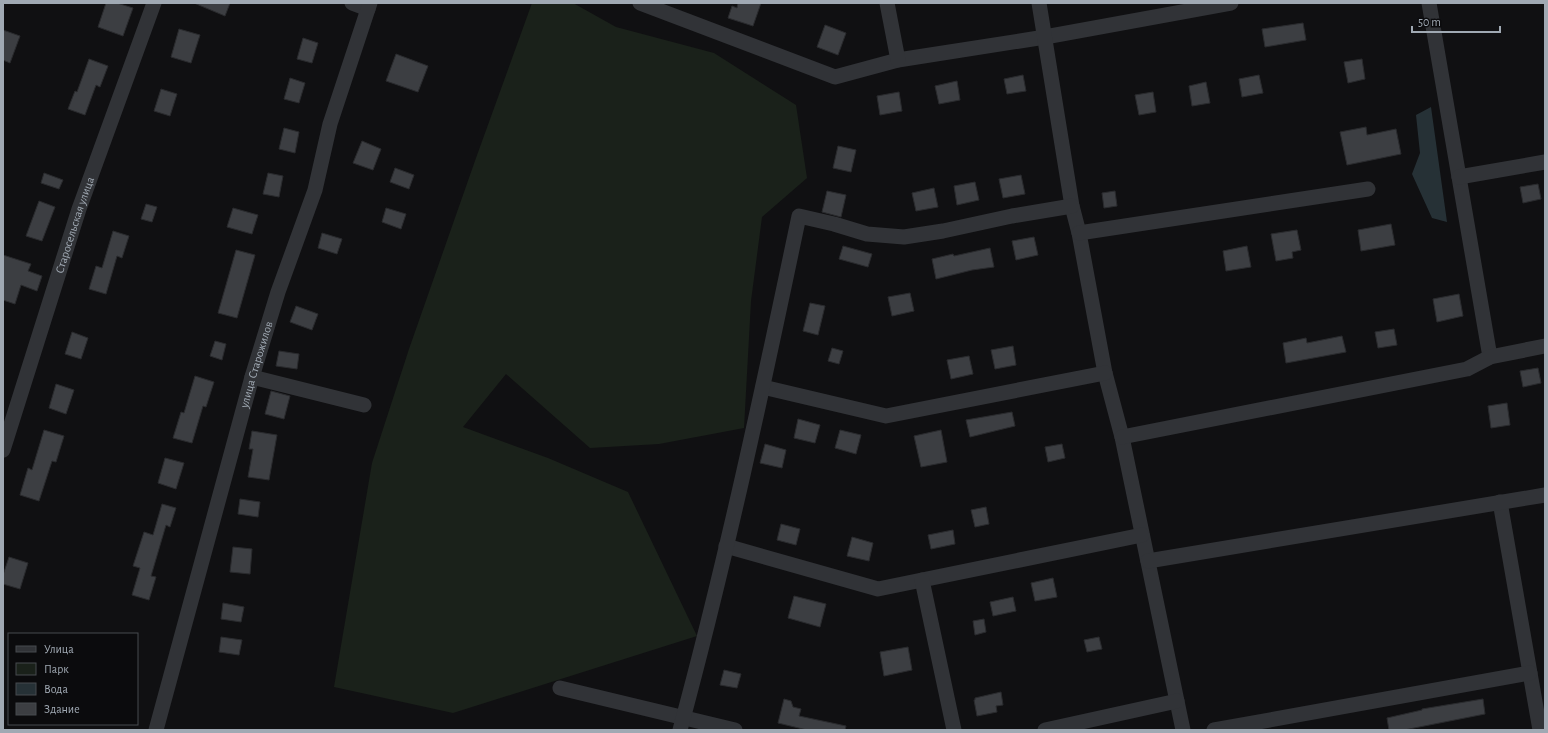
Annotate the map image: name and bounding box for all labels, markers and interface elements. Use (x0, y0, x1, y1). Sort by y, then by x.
scale bar (1412, 8, 1500, 34)
text: 50 m (1418, 16, 1441, 28)
street label: Старосельская улица (53, 175, 96, 275)
street label: улица Старожилов (238, 319, 275, 410)
legend (8, 633, 138, 725)
text: Улица (44, 643, 74, 655)
text: Парк (44, 663, 69, 675)
text: Вода (44, 683, 68, 695)
text: Здание (44, 703, 80, 715)

